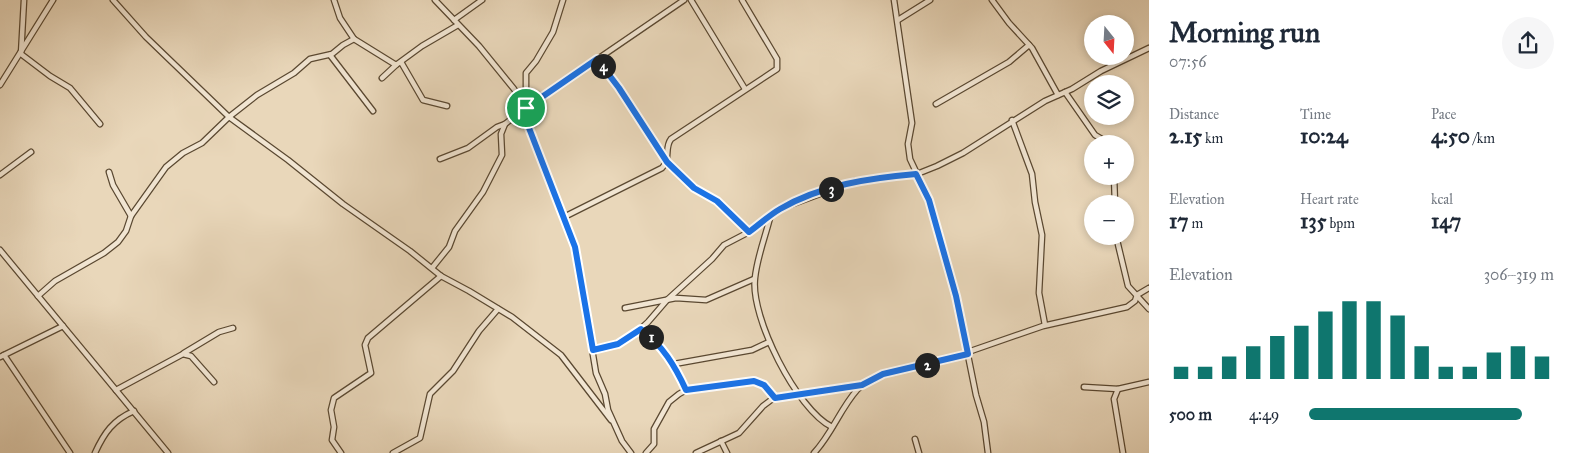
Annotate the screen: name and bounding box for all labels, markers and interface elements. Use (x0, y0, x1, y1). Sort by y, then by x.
north arrow (1084, 15, 1134, 65)
map controls (1084, 15, 1134, 245)
text: Morning run (1169, 15, 1320, 50)
button: share (1502, 17, 1554, 69)
text: 07:56 (1169, 52, 1207, 71)
pin: 4 (590, 54, 616, 78)
text: 4 (600, 58, 607, 75)
button: layers (1084, 75, 1134, 125)
pin (505, 87, 547, 129)
icon: arrive (512, 94, 540, 122)
text: Distance (1169, 106, 1219, 123)
text: Time (1300, 106, 1331, 123)
text: Pace (1431, 106, 1456, 123)
text: 2.15 (1169, 123, 1202, 149)
text: 10:24 (1300, 123, 1348, 149)
text: 4:50 (1431, 123, 1470, 149)
text: km (1202, 130, 1223, 147)
text: /km (1470, 130, 1495, 147)
button: + (1084, 135, 1134, 185)
pin: 3 (818, 176, 844, 202)
text: 3 (829, 181, 834, 198)
text: Elevation (1169, 191, 1225, 208)
text: Heart rate (1300, 191, 1359, 208)
text: kcal (1431, 191, 1453, 208)
button: − (1084, 195, 1134, 245)
text: 17 (1169, 208, 1189, 234)
text: 135 (1300, 208, 1326, 234)
text: 147 (1431, 208, 1461, 234)
text: m (1189, 215, 1203, 232)
text: bpm (1326, 215, 1355, 232)
text: Elevation (1169, 265, 1233, 284)
text: 306–319 m (1484, 265, 1554, 284)
pin: 1 (638, 324, 664, 350)
text: 1 (649, 329, 654, 346)
pin: 2 (914, 352, 940, 378)
text: 2 (924, 357, 931, 374)
text: 500 m (1169, 405, 1212, 424)
text: 4:49 (1249, 405, 1279, 424)

